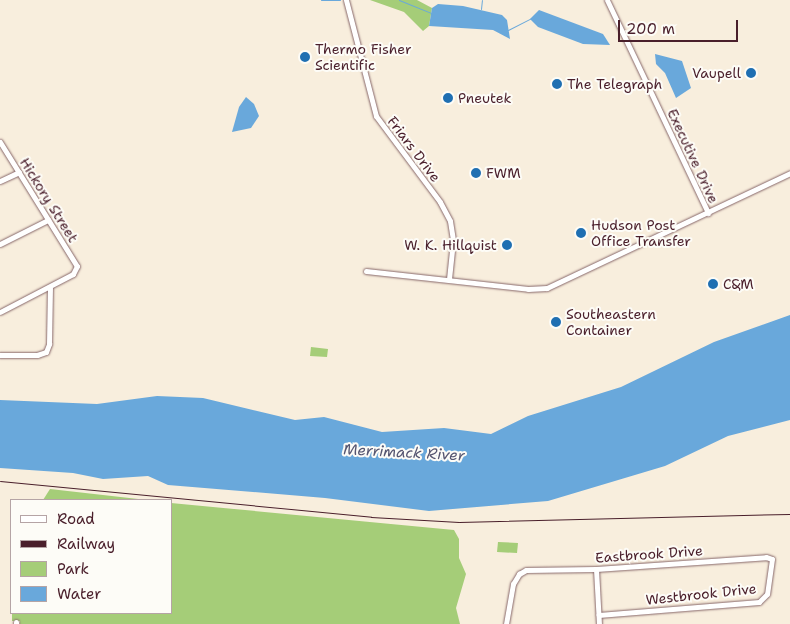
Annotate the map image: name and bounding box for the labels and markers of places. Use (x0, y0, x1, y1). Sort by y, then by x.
place label: Thermo Fisher Scientific (315, 41, 412, 74)
marker: Thermo Fisher Scientific (299, 51, 311, 63)
place label: Vaupell (692, 65, 741, 81)
marker: Vaupell (745, 67, 757, 79)
place label: The Telegraph (567, 76, 662, 92)
marker: The Telegraph (551, 78, 563, 90)
place label: Pneutek (458, 90, 512, 106)
marker: Pneutek (442, 92, 454, 104)
place label: FWM (486, 165, 521, 181)
marker: FWM (470, 167, 482, 179)
place label: Hudson Post Office Transfer (591, 217, 691, 250)
marker: Hudson Post Office Transfer (575, 227, 587, 239)
place label: W. K. Hillquist (404, 237, 497, 253)
marker: W. K. Hillquist (501, 239, 513, 251)
place label: C&M (723, 276, 754, 292)
marker: C&M (707, 278, 719, 290)
place label: Southeastern Container (566, 306, 656, 338)
marker: Southeastern Container (550, 316, 562, 328)

